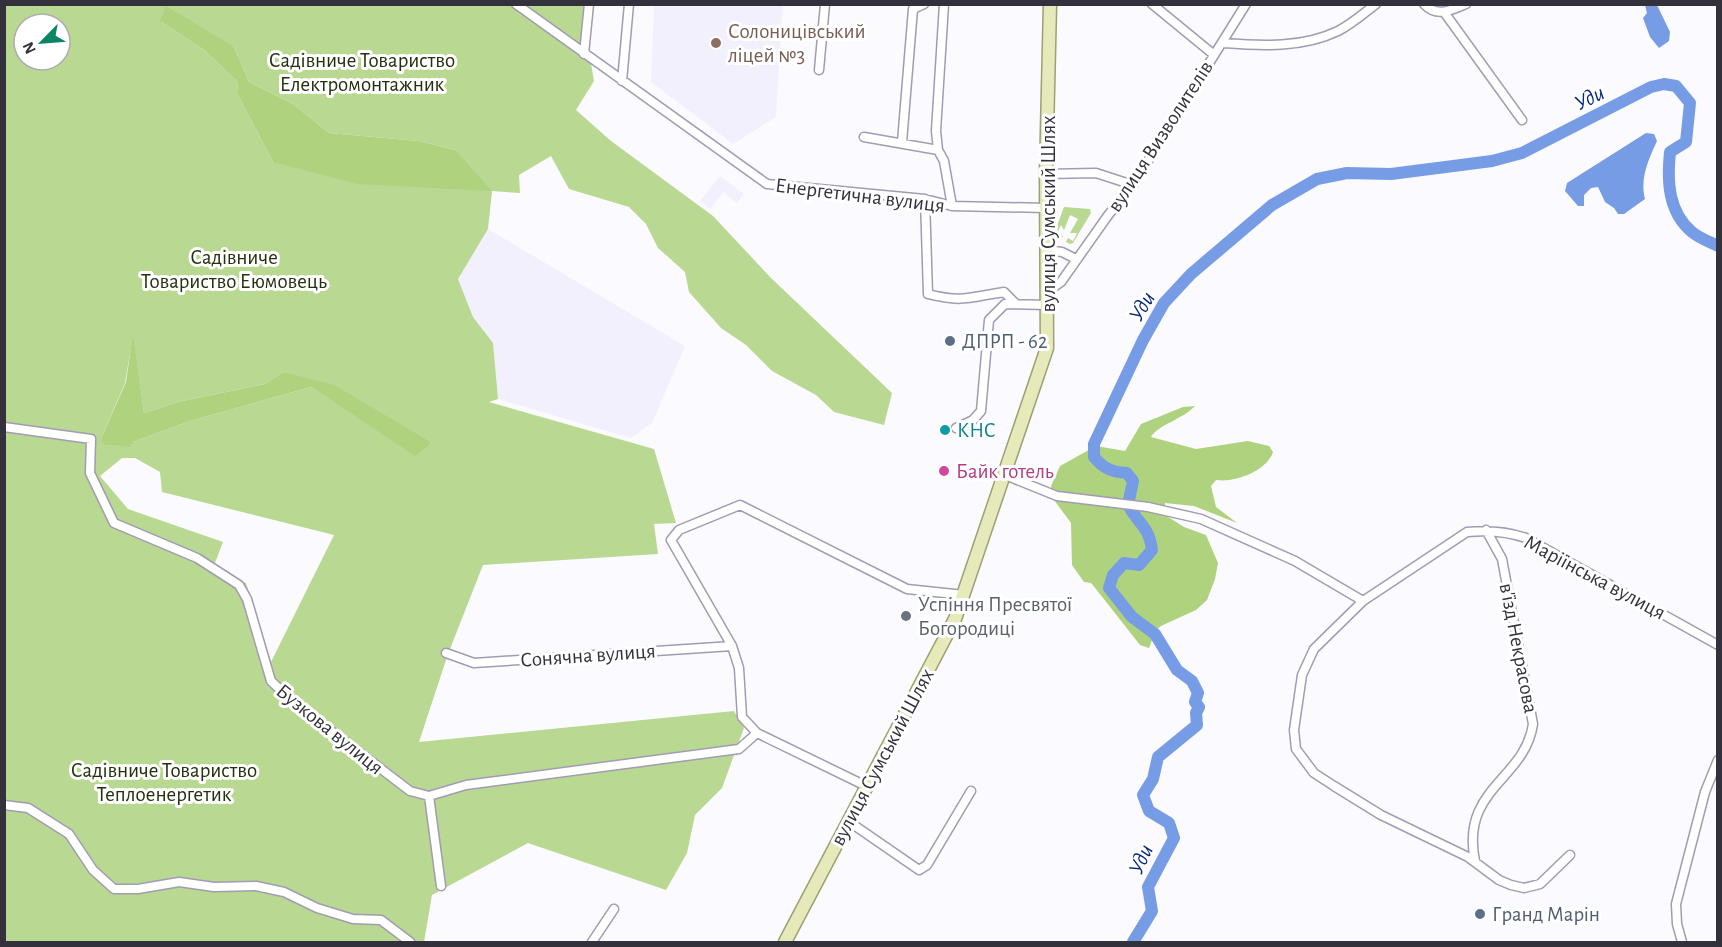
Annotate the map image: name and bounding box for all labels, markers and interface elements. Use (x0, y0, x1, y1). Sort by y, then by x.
north arrow (12, 12, 72, 72)
place label: Солоницівський ліцей №3 (728, 21, 866, 66)
marker: Солоницівський ліцей №3 (709, 36, 723, 50)
text: N (20, 39, 39, 56)
park label: Садівниче Товариство Електромонтажник (269, 50, 455, 95)
street label: вулиця Визволителів (1104, 57, 1217, 216)
water label: Уди (1571, 81, 1608, 114)
street label: вулиця Сумський Шлях (1038, 115, 1059, 313)
street label: Енергетична вулиця (774, 175, 946, 216)
park label: Садівниче Товариство Еюмовець (141, 247, 327, 292)
water label: Уди (1125, 288, 1159, 325)
place label: ДПРП - 62 (962, 331, 1047, 352)
marker: ДПРП - 62 (943, 334, 957, 348)
place label: КНС (957, 420, 996, 441)
marker: КНС (938, 423, 952, 437)
place label: Байк готель (956, 461, 1054, 482)
marker: Байк готель (937, 464, 951, 478)
street label: Маріїнська вулиця (1521, 531, 1669, 624)
street label: в'їзд Некрасова (1496, 581, 1541, 715)
place label: Успіння Пресвятої Богородиці (918, 594, 1072, 639)
marker: Успіння Пресвятої Богородиці (899, 609, 913, 623)
street label: Сонячна вулиця (520, 640, 656, 671)
street label: вулиця Сумський Шлях (827, 665, 938, 849)
street label: Бузкова вулиця (272, 680, 387, 779)
park label: Садівниче Товариство Теплоенергетик (71, 760, 257, 805)
water label: Уди (1125, 841, 1157, 878)
place label: Гранд Марін (1492, 904, 1600, 925)
marker: Гранд Марін (1473, 907, 1487, 921)

